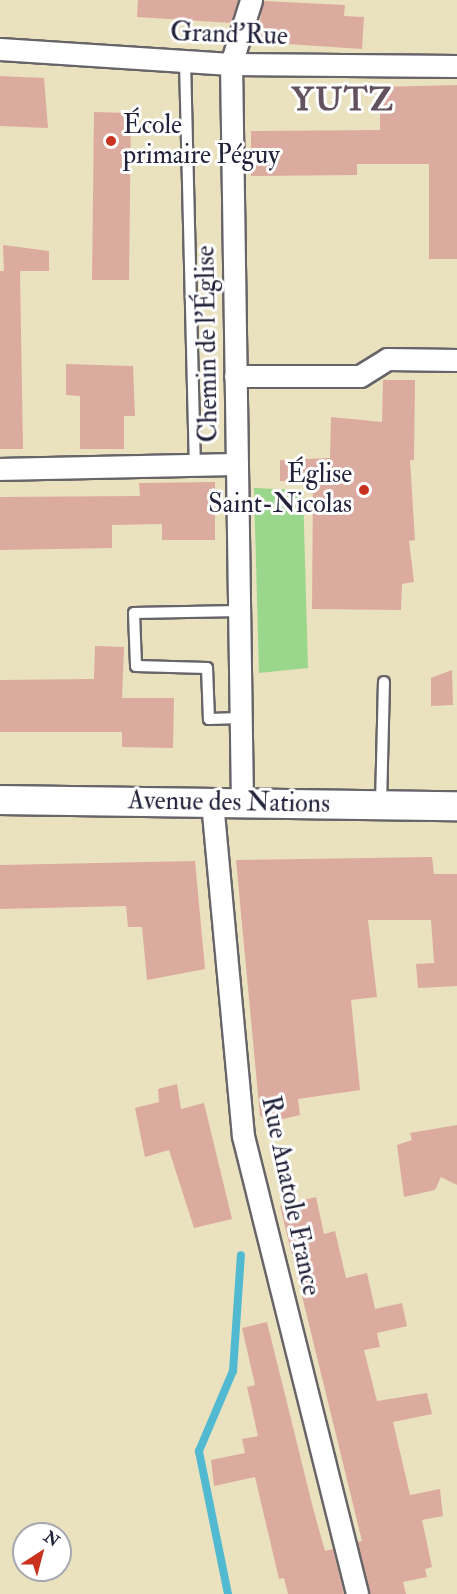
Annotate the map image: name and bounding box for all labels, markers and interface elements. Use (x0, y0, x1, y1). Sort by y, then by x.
street label: Grand'Rue (170, 17, 288, 53)
district label: YUTZ (292, 81, 394, 119)
place label: École primaire Péguy (123, 110, 280, 172)
marker: École primaire Péguy (104, 134, 118, 148)
street label: Chemin de l'Église (191, 245, 225, 443)
place label: Église Saint-Nicolas (208, 459, 352, 520)
marker: Église Saint-Nicolas (357, 483, 371, 497)
street label: Avenue des Nations (128, 786, 330, 820)
street label: Rue Anatole France (254, 1093, 326, 1299)
north arrow (12, 1522, 72, 1582)
text: N (40, 1527, 63, 1551)

